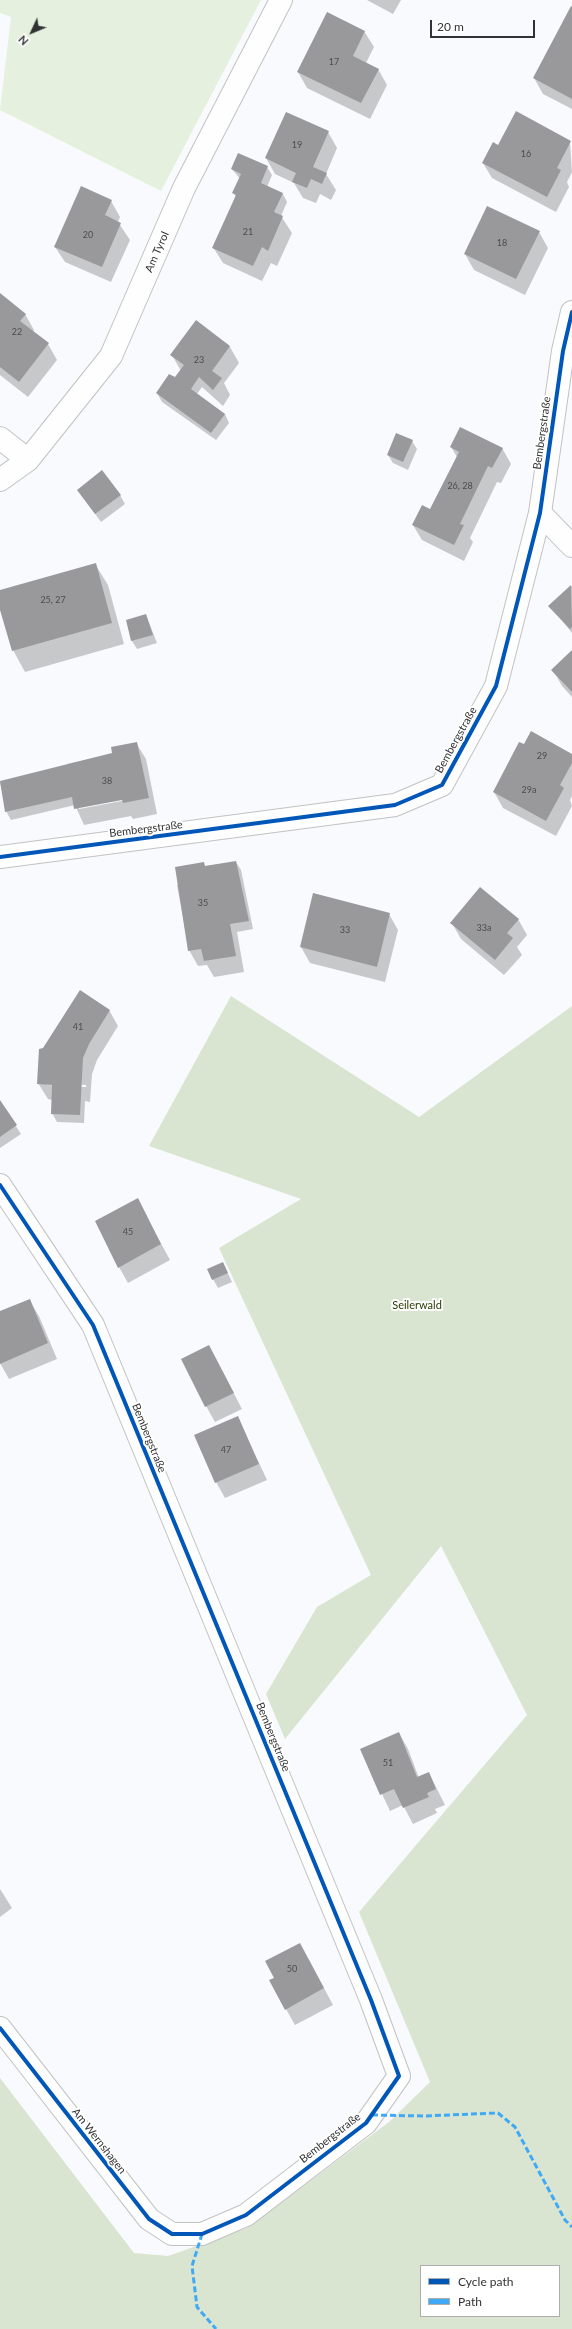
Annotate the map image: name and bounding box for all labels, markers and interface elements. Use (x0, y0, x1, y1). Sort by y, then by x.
north arrow (12, 12, 52, 52)
scale bar (432, 12, 537, 38)
text: 20 m (437, 19, 464, 34)
text: N (15, 33, 31, 48)
house number: 17 (329, 57, 339, 67)
house number: 19 (292, 140, 302, 150)
house number: 16 (521, 149, 531, 159)
house number: 21 (243, 227, 253, 237)
house number: 20 (83, 230, 93, 240)
street label: Am Tyrol (142, 230, 172, 274)
house number: 18 (497, 238, 507, 248)
house number: 22 (12, 327, 22, 337)
house number: 23 (194, 355, 204, 365)
street label: Bembergstraße (530, 396, 554, 470)
house number: 26, 28 (447, 481, 473, 491)
house number: 25, 27 (40, 595, 66, 605)
street label: Bembergstraße (432, 705, 480, 775)
house number: 29 (537, 751, 547, 761)
house number: 38 (102, 776, 112, 786)
house number: 29a (522, 785, 536, 795)
street label: Bembergstraße (109, 818, 183, 840)
house number: 35 (198, 898, 208, 908)
house number: 33a (477, 923, 491, 933)
house number: 33 (340, 925, 350, 935)
house number: 41 (73, 1022, 83, 1032)
house number: 45 (123, 1227, 133, 1237)
park label: Seilerwald (392, 1298, 442, 1312)
street label: Bembergstraße (129, 1401, 169, 1475)
house number: 47 (221, 1445, 231, 1455)
street label: Bembergstraße (253, 1700, 293, 1774)
house number: 51 (383, 1758, 393, 1768)
house number: 50 (287, 1964, 297, 1974)
street label: Am Wernshagen (69, 2105, 129, 2177)
street label: Bembergstraße (297, 2110, 363, 2166)
legend (420, 2265, 560, 2317)
text: Cycle path (458, 2274, 513, 2289)
text: Path (458, 2294, 482, 2309)

